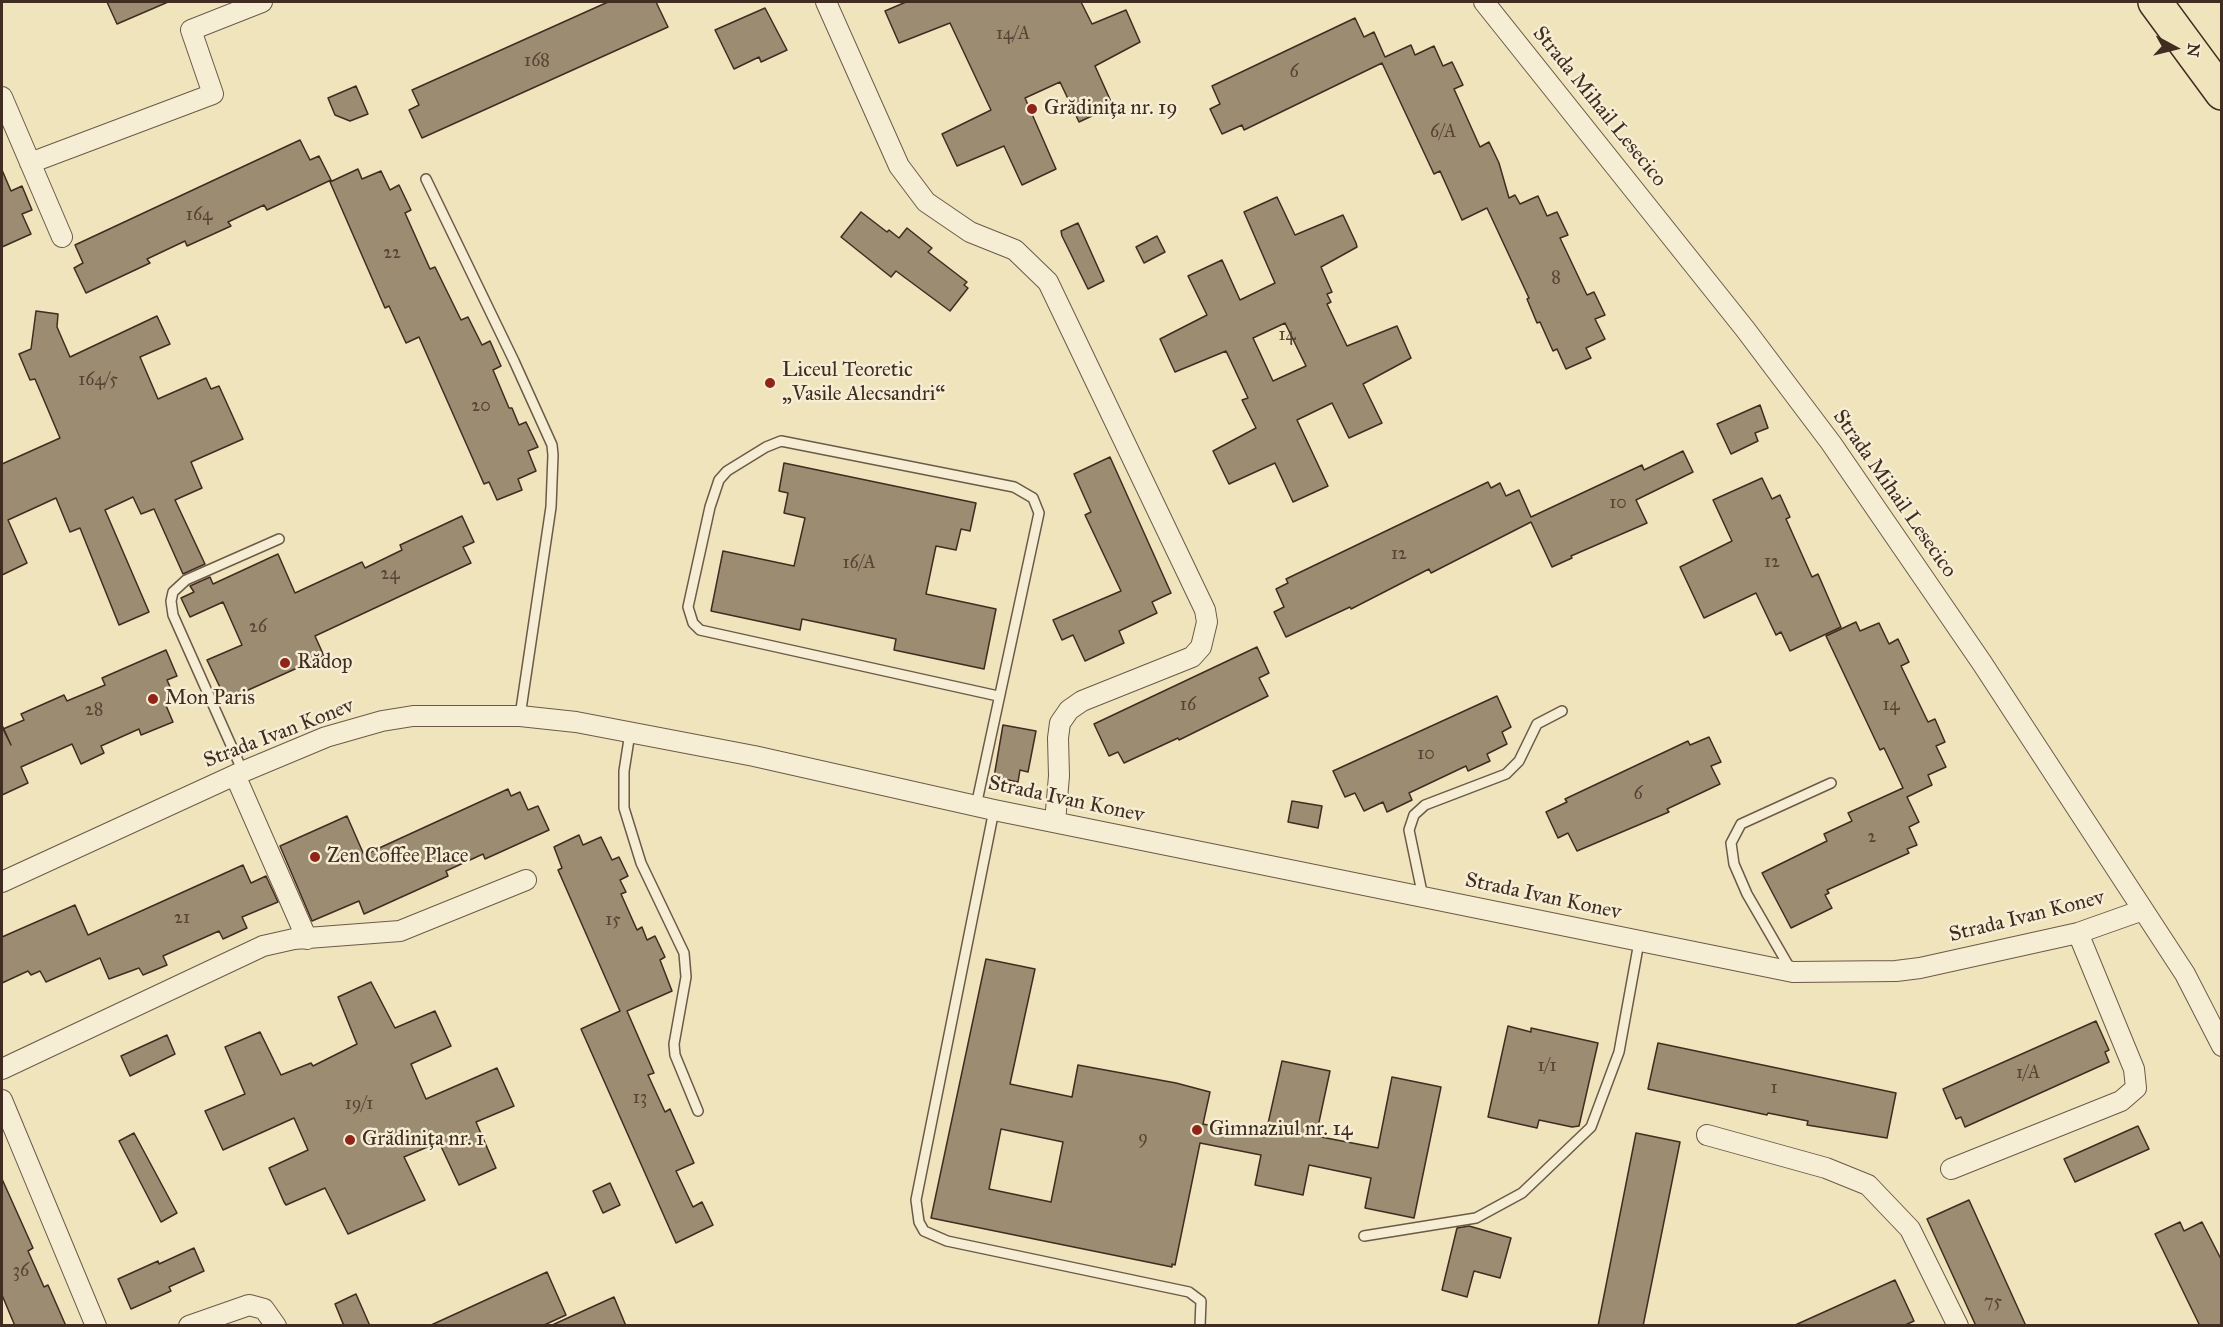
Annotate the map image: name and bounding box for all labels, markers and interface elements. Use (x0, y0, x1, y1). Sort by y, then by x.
north arrow (2145, 18, 2205, 78)
street label: Strada Mihail Lesecico (1527, 22, 1671, 192)
house number: 14/A (996, 24, 1030, 46)
text: N (2183, 42, 2204, 58)
house number: 168 (524, 51, 550, 73)
house number: 6 (1289, 62, 1299, 84)
place label: Grădinița nr. 19 (1044, 96, 1177, 122)
marker: Grădinița nr. 19 (1025, 102, 1039, 116)
house number: 6/A (1430, 122, 1456, 144)
house number: 164 (186, 205, 212, 227)
house number: 22 (383, 243, 401, 265)
house number: 8 (1551, 268, 1561, 290)
house number: 14 (1278, 325, 1296, 347)
place label: Liceul Teoretic „Vasile Alecsandri“ (782, 358, 945, 408)
house number: 164/5 (78, 370, 118, 392)
marker: Liceul Teoretic „Vasile Alecsandri“ (763, 376, 777, 390)
house number: 20 (471, 396, 491, 418)
street label: Strada Mihail Lesecico (1827, 405, 1961, 583)
house number: 10 (1609, 493, 1627, 515)
house number: 12 (1391, 544, 1407, 566)
house number: 12 (1764, 552, 1780, 574)
house number: 16/A (842, 553, 876, 575)
house number: 24 (381, 564, 399, 586)
house number: 26 (249, 617, 267, 639)
place label: Rădop (297, 650, 352, 676)
marker: Rădop (278, 656, 292, 670)
place label: Mon Paris (165, 686, 255, 712)
marker: Mon Paris (146, 692, 160, 706)
street label: Strada Ivan Konev (200, 694, 358, 774)
house number: 16 (1180, 695, 1196, 717)
house number: 14 (1882, 695, 1900, 717)
house number: 28 (85, 700, 103, 722)
house number: 10 (1417, 744, 1435, 766)
street label: Strada Ivan Konev (986, 771, 1146, 829)
house number: 6 (1633, 784, 1643, 806)
house number: 2 (1868, 827, 1876, 849)
place label: Zen Coffee Place (327, 844, 469, 870)
marker: Zen Coffee Place (308, 850, 322, 864)
street label: Strada Ivan Konev (1463, 868, 1623, 926)
street label: Strada Ivan Konev (1947, 886, 2107, 948)
house number: 21 (174, 908, 190, 930)
house number: 15 (605, 910, 621, 932)
house number: 1/1 (1537, 1056, 1557, 1078)
house number: 1/A (2016, 1063, 2040, 1085)
house number: 1 (1770, 1078, 1778, 1100)
house number: 13 (633, 1088, 647, 1110)
house number: 19/1 (345, 1094, 373, 1116)
place label: Gimnaziul nr. 14 (1209, 1117, 1352, 1143)
marker: Gimnaziul nr. 14 (1190, 1123, 1204, 1137)
place label: Grădinița nr. 1 (362, 1127, 484, 1153)
house number: 9 (1138, 1128, 1148, 1150)
marker: Grădinița nr. 1 (343, 1133, 357, 1147)
house number: 36 (13, 1261, 29, 1283)
house number: 75 (1984, 1292, 2002, 1314)

